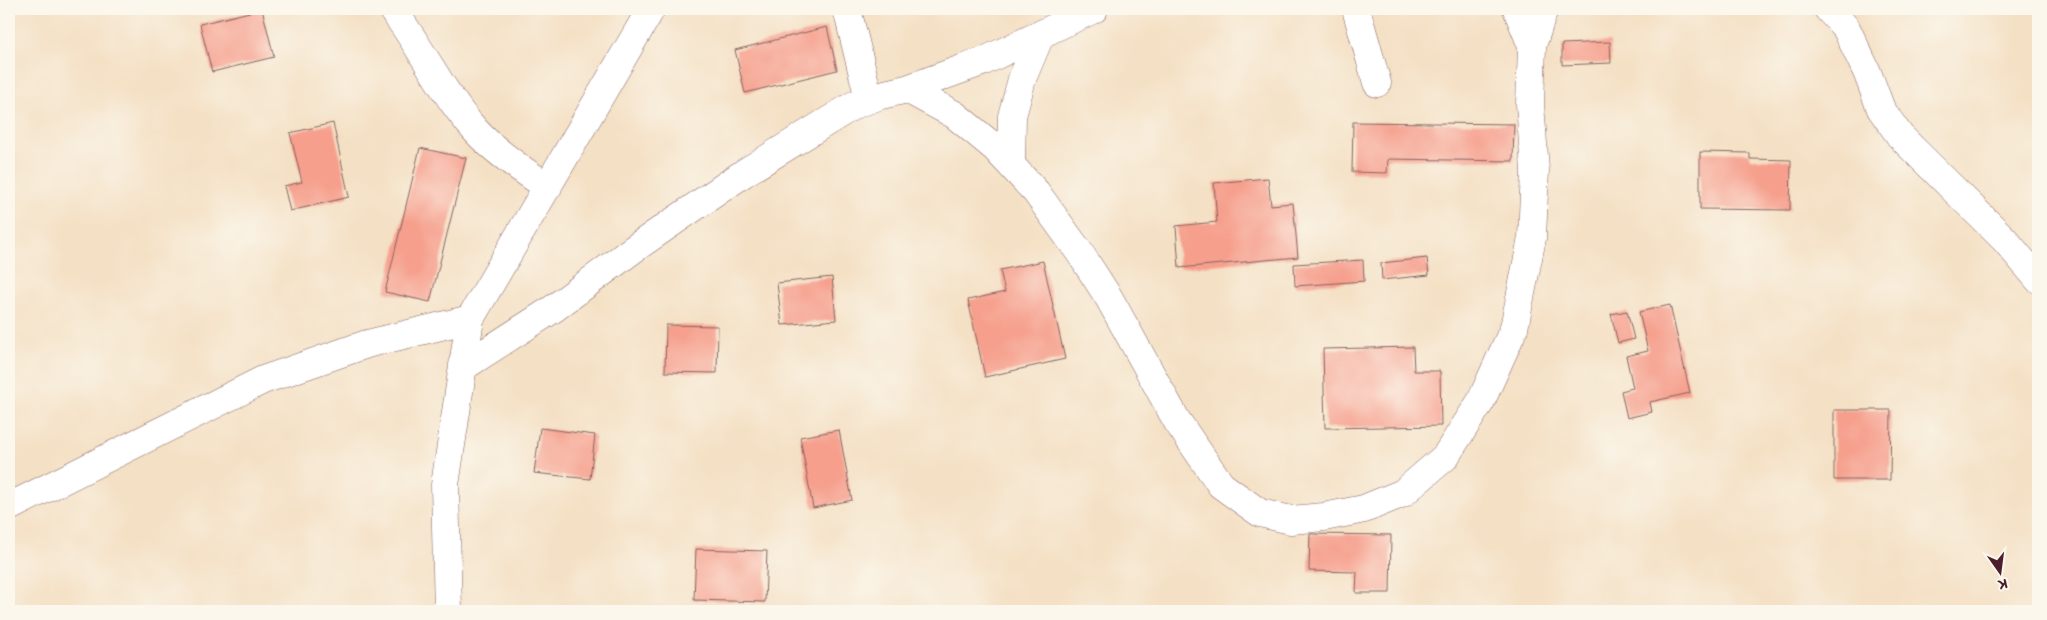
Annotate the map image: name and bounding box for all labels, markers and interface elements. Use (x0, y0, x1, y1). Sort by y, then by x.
north arrow (1974, 548, 2024, 598)
text: K (1996, 575, 2009, 594)

